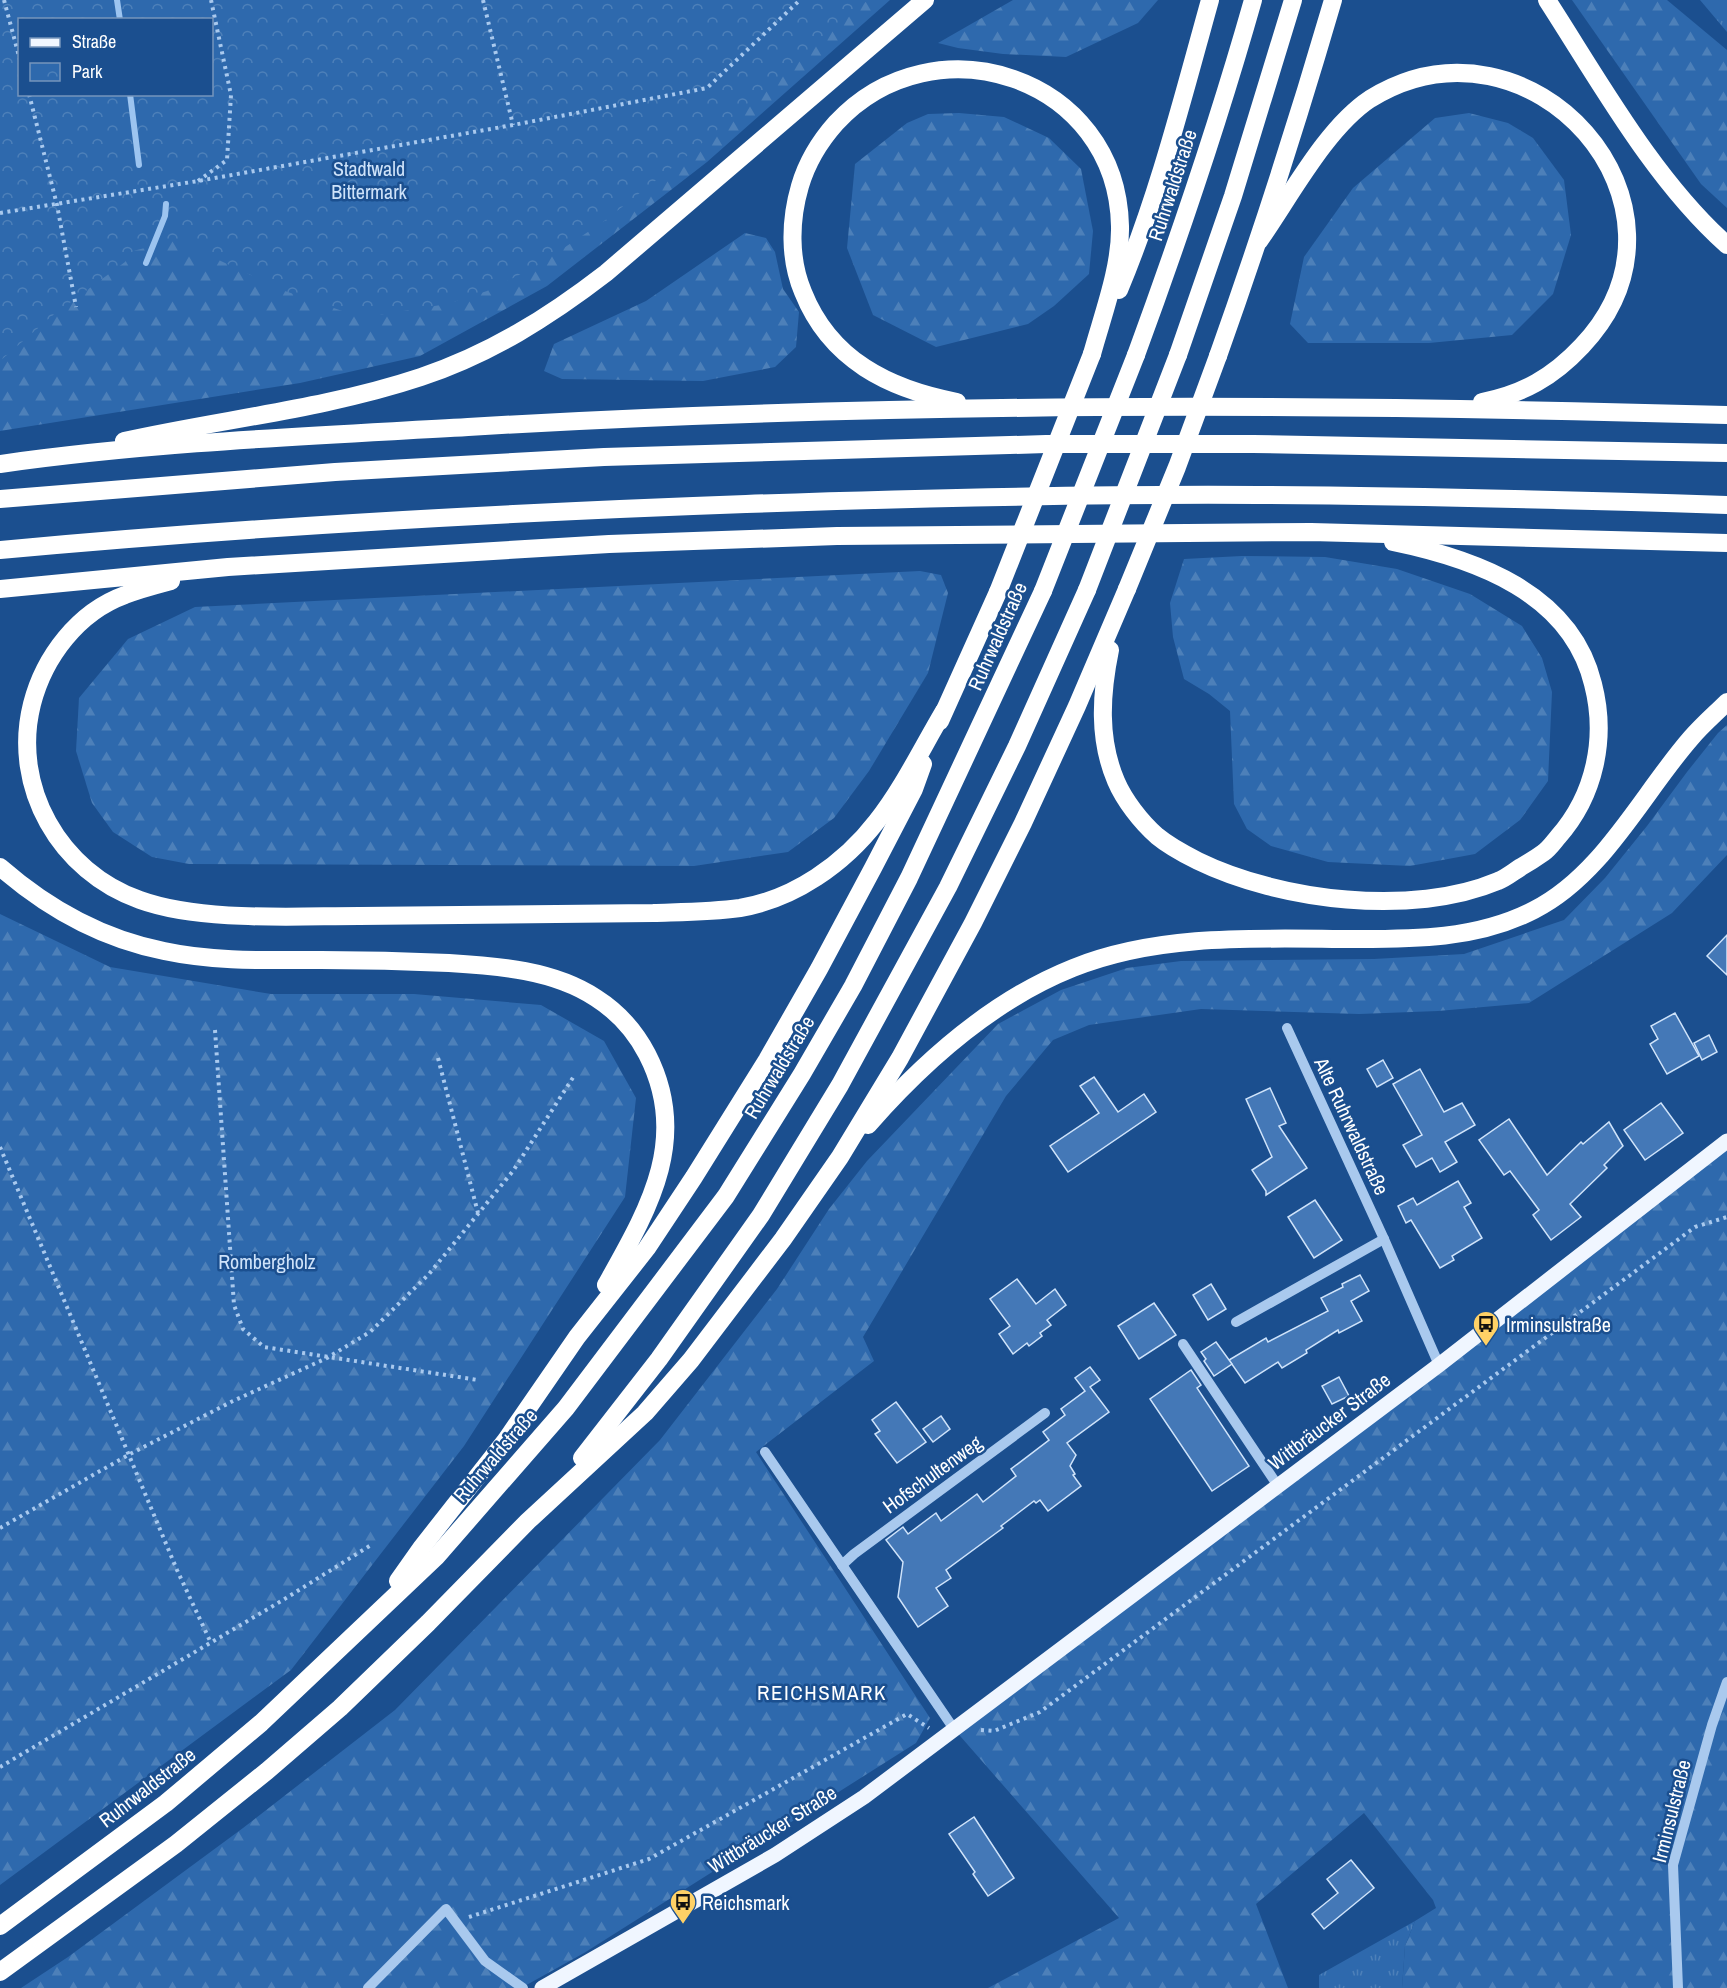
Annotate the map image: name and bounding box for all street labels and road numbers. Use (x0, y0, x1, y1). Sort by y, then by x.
street label: Ruhrwaldstraße (1141, 126, 1203, 244)
street label: Ruhrwaldstraße (961, 578, 1033, 694)
street label: Ruhrwaldstraße (738, 1010, 820, 1124)
street label: Alte Ruhrwaldstraße (1308, 1052, 1396, 1199)
street label: Wittbräucker Straße (1262, 1366, 1396, 1476)
street label: Ruhrwaldstraße (447, 1402, 543, 1508)
street label: Hofschultenweg (877, 1429, 987, 1519)
street label: Ruhrwaldstraße (93, 1741, 201, 1833)
street label: Irminsulstraße (1645, 1757, 1697, 1865)
street label: Wittbräucker Straße (703, 1779, 841, 1879)

